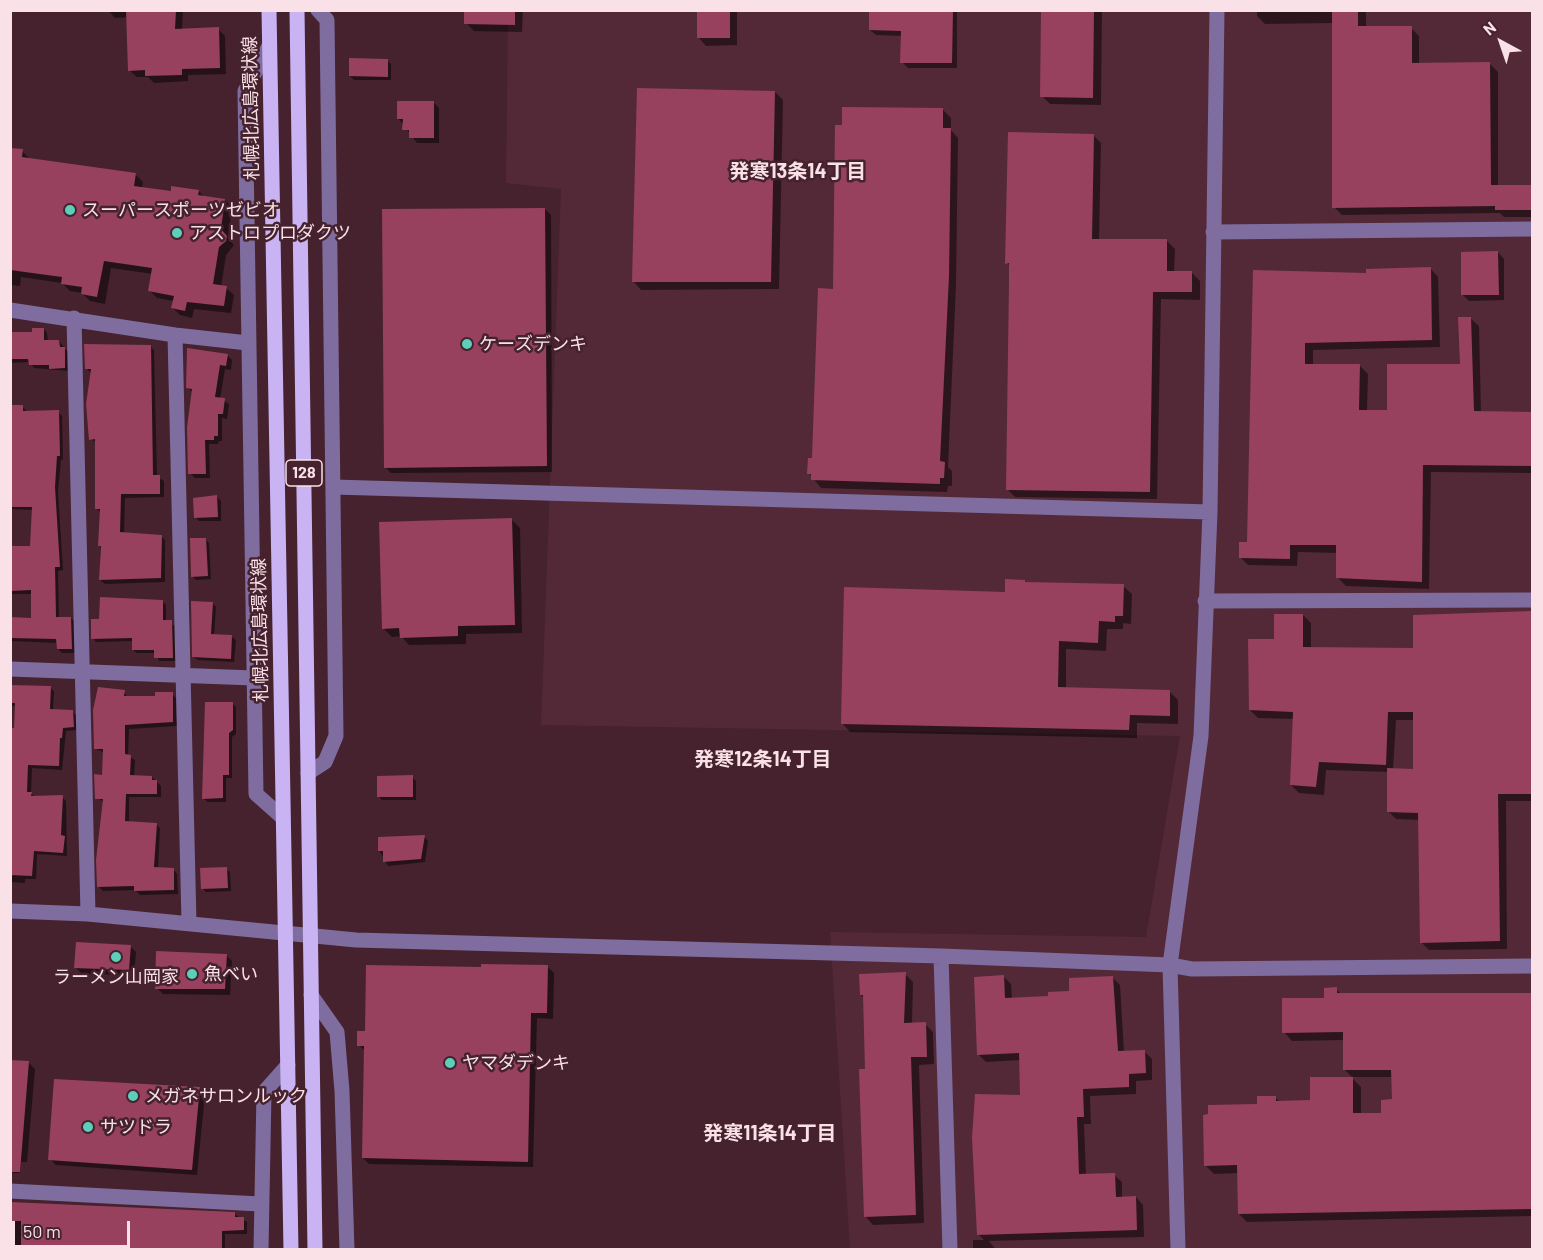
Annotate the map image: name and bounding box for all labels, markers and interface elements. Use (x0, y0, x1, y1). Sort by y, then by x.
north arrow (1471, 12, 1531, 72)
text: N (1479, 17, 1499, 39)
street label: 札幌北広島環状線 (239, 36, 263, 180)
district label: 発寒13条14丁目 (729, 159, 867, 183)
place label: スーパースポーツゼビオ (82, 199, 280, 221)
marker: スーパースポーツゼビオ (63, 203, 77, 217)
place label: アストロプロダクツ (189, 222, 351, 244)
marker: アストロプロダクツ (170, 226, 184, 240)
place label: ケーズデンキ (479, 333, 587, 355)
marker: ケーズデンキ (460, 337, 474, 351)
road number: 128 (286, 460, 322, 486)
street label: 札幌北広島環状線 (248, 558, 272, 702)
district label: 発寒12条14丁目 (694, 747, 832, 771)
marker: ラーメン山岡家 (109, 950, 123, 964)
place label: 魚べい (204, 963, 258, 985)
place label: ラーメン山岡家 (53, 966, 179, 988)
marker: 魚べい (185, 967, 199, 981)
place label: ヤマダデンキ (462, 1052, 570, 1074)
marker: ヤマダデンキ (443, 1056, 457, 1070)
place label: メガネサロンルック (145, 1085, 307, 1107)
marker: メガネサロンルック (126, 1089, 140, 1103)
place label: サツドラ (100, 1116, 172, 1138)
marker: サツドラ (81, 1120, 95, 1134)
district label: 発寒11条14丁目 (703, 1121, 837, 1145)
scale bar (15, 1209, 134, 1247)
text: 50 m (23, 1220, 61, 1242)

